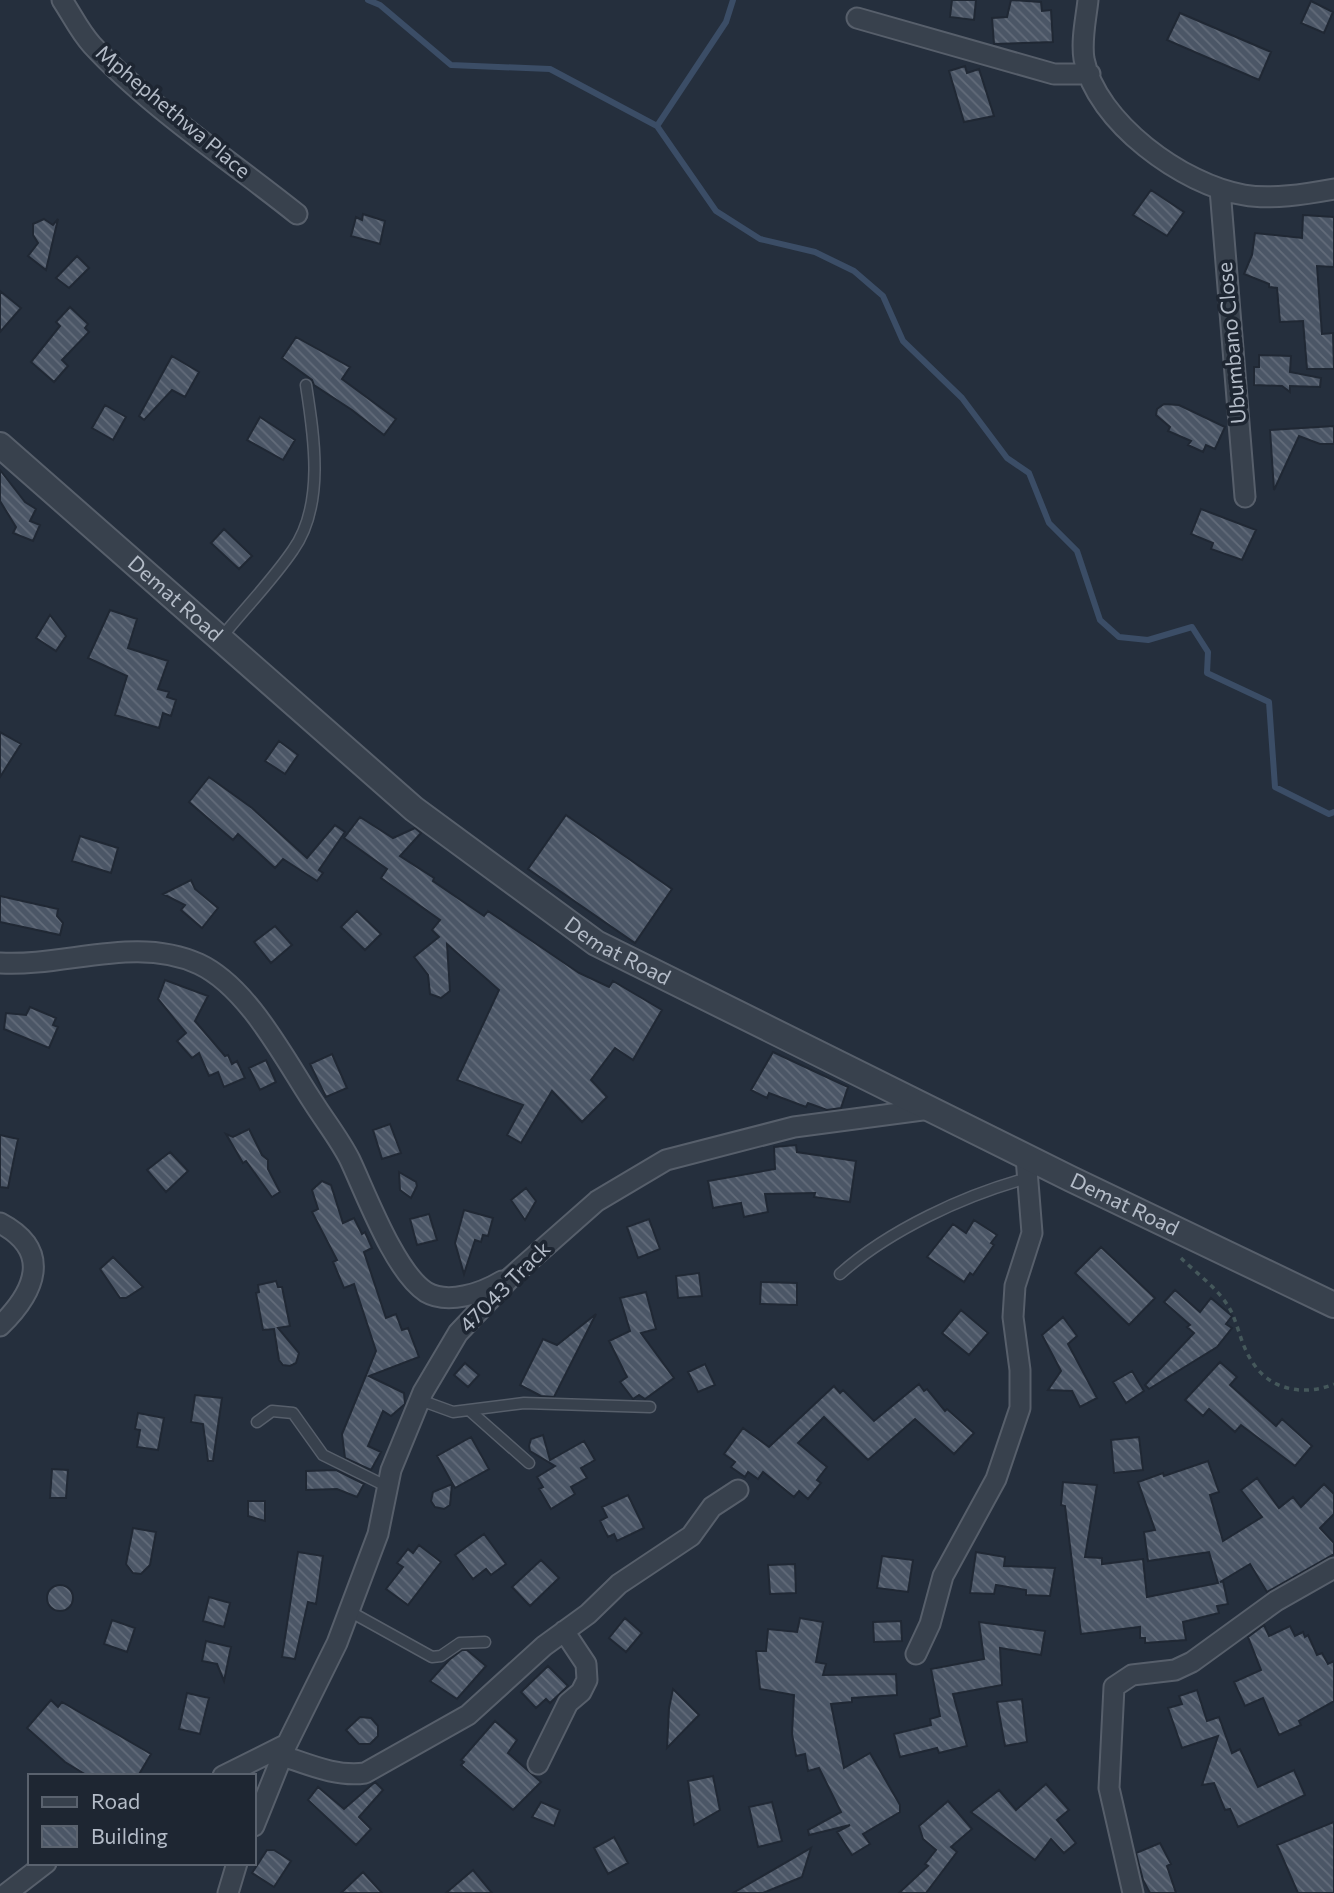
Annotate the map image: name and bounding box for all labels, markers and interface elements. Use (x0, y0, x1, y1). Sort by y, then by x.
street label: Mphephethwa Place (92, 39, 256, 183)
street label: Ubumbano Close (1211, 261, 1250, 425)
street label: Demat Road (124, 550, 228, 646)
street label: Demat Road (560, 910, 675, 989)
street label: Demat Road (1067, 1167, 1184, 1240)
street label: 47043 Track (453, 1235, 555, 1337)
legend (28, 1774, 256, 1865)
text: Road (91, 1788, 140, 1813)
text: Building (91, 1823, 168, 1848)

